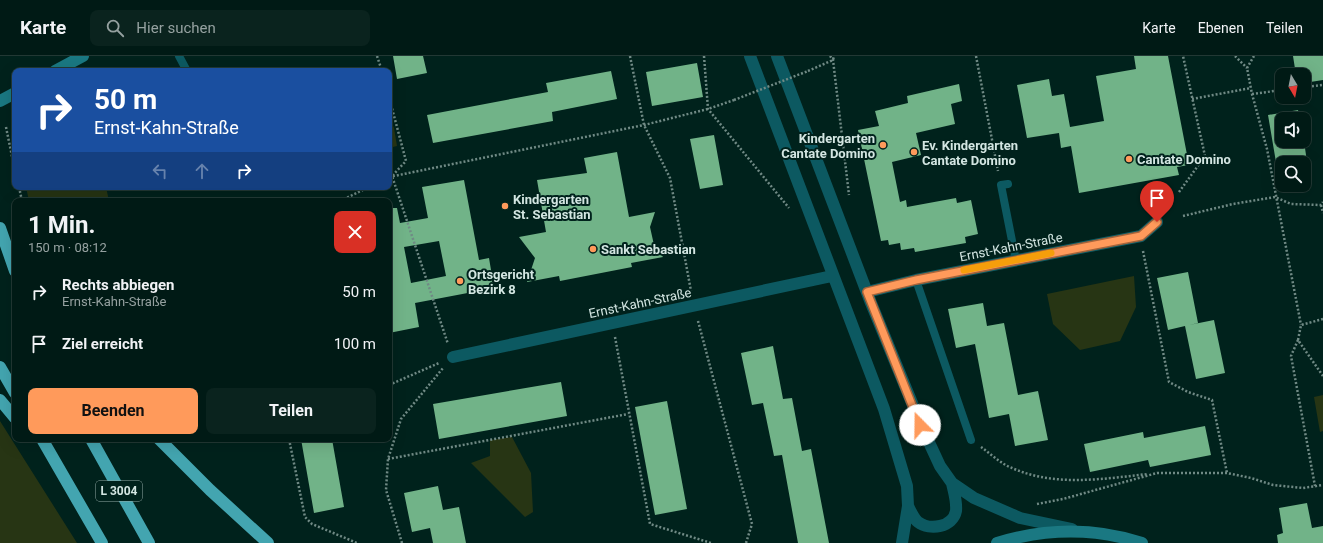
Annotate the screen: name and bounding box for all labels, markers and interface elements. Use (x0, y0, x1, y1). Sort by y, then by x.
search box (90, 10, 370, 46)
text: Karte (20, 16, 66, 39)
icon: search (104, 17, 126, 39)
text: Hier suchen (136, 19, 216, 37)
text: Karte (1142, 20, 1176, 36)
text: Ebenen (1198, 20, 1244, 36)
text: Teilen (1266, 20, 1303, 36)
north arrow (1275, 68, 1311, 104)
map controls (1275, 68, 1311, 192)
text: 50 m (94, 83, 157, 116)
icon: right (28, 84, 80, 136)
button: sound (1275, 112, 1311, 148)
text: Ernst-Kahn-Straße (94, 117, 239, 138)
place label: Kindergarten Cantate Domino (781, 131, 875, 161)
place label: Ev. Kindergarten Cantate Domino (922, 138, 1018, 168)
marker: Kindergarten Cantate Domino (878, 140, 888, 150)
marker: Ev. Kindergarten Cantate Domino (909, 147, 919, 157)
place label: Cantate Domino (1137, 152, 1231, 167)
marker: Cantate Domino (1124, 154, 1134, 164)
button: search (1275, 156, 1311, 192)
icon: left (149, 160, 171, 182)
icon: ahead (191, 160, 213, 182)
icon: right (233, 160, 255, 182)
pin (1140, 181, 1174, 222)
icon: arrive (1146, 187, 1168, 209)
place label: Kindergarten St. Sebastian (513, 192, 590, 222)
marker: Kindergarten St. Sebastian (500, 201, 510, 211)
text: 1 Min. (28, 211, 96, 239)
button: close (334, 211, 376, 253)
street label: Ernst-Kahn-Straße (958, 230, 1064, 264)
text: 150 m · 08:12 (28, 240, 107, 255)
place label: Sankt Sebastian (601, 242, 696, 257)
marker: Sankt Sebastian (588, 244, 598, 254)
place label: Ortsgericht Bezirk 8 (468, 267, 535, 297)
text: Rechts abbiegen (62, 276, 175, 294)
marker: Ortsgericht Bezirk 8 (455, 276, 465, 286)
icon: right (28, 281, 50, 303)
text: 50 m (342, 283, 376, 301)
street label: Ernst-Kahn-Straße (587, 285, 693, 321)
text: Ernst-Kahn-Straße (62, 294, 167, 309)
icon: arrive (28, 333, 50, 355)
text: Ziel erreicht (62, 335, 143, 353)
text: 100 m (334, 335, 376, 353)
button: Beenden (28, 388, 198, 434)
button: Teilen (206, 388, 376, 434)
position arrow (899, 404, 941, 446)
road number: L 3004 (96, 481, 142, 501)

